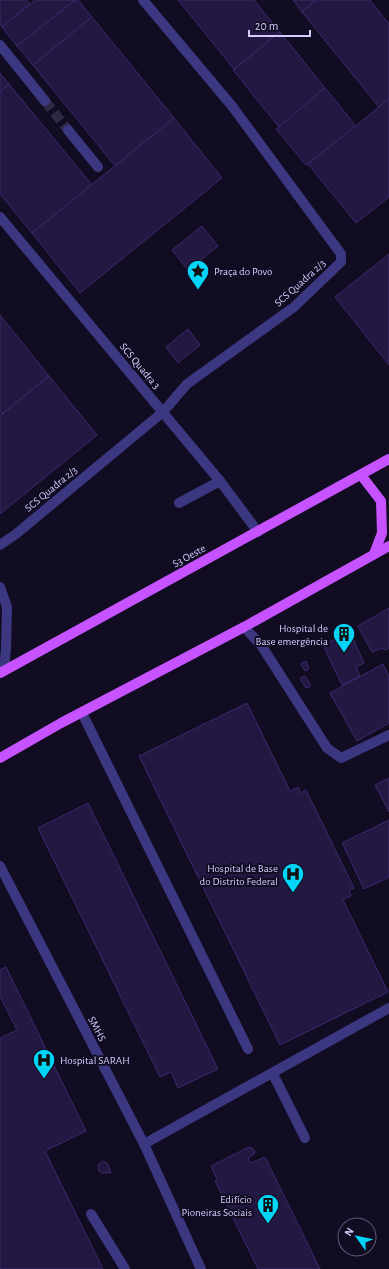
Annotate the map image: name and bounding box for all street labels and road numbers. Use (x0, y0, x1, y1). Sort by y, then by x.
street label: SCS Quadra 2/3 (272, 257, 328, 309)
street label: SCS Quadra 3 (118, 341, 163, 391)
street label: SCS Quadra 2/3 (23, 464, 80, 514)
street label: S3 Oeste (171, 542, 207, 570)
street label: SMHS (86, 1015, 108, 1043)

